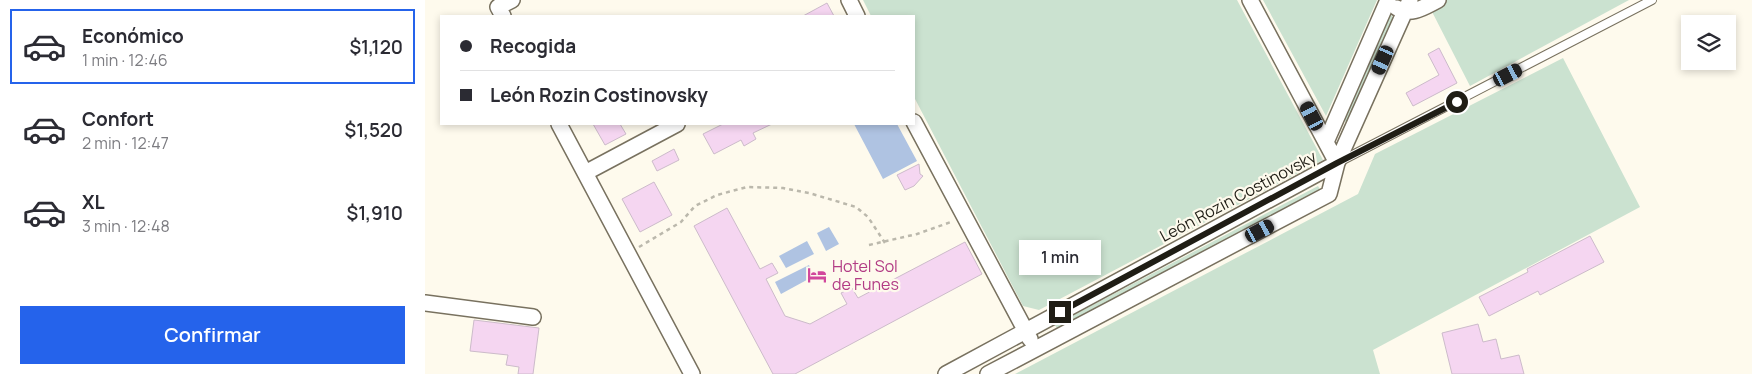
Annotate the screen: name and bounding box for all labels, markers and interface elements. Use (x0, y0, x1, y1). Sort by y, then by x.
map controls (1681, 15, 1736, 70)
button: layers (1681, 15, 1736, 70)
text: Económico (82, 23, 184, 49)
icon: car (22, 24, 67, 69)
text: Recogida (490, 33, 576, 59)
text: $1,120 (349, 34, 403, 60)
car (1370, 43, 1395, 77)
text: 1 min · 12:46 (82, 49, 168, 71)
car (1491, 62, 1524, 88)
text: León Rozin Costinovsky (490, 82, 708, 108)
route start (1446, 91, 1468, 113)
car (1298, 99, 1325, 133)
text: Confort (82, 106, 154, 132)
icon: car (22, 107, 67, 152)
text: $1,520 (345, 117, 403, 143)
text: 2 min · 12:47 (82, 132, 169, 154)
street label: León Rozin Costinovsky (1156, 145, 1321, 247)
text: XL (82, 189, 105, 215)
icon: car (22, 190, 67, 235)
text: $1,910 (347, 200, 403, 226)
text: 3 min · 12:48 (82, 215, 170, 237)
car (1243, 217, 1276, 245)
callout: 1 min (1019, 240, 1101, 274)
text: 1 min (1041, 246, 1079, 268)
place label: Hotel Sol de Funes (832, 255, 899, 295)
hotel icon: Hotel Sol de Funes (806, 264, 828, 286)
route end (1049, 301, 1071, 323)
button: Confirmar (20, 306, 405, 364)

